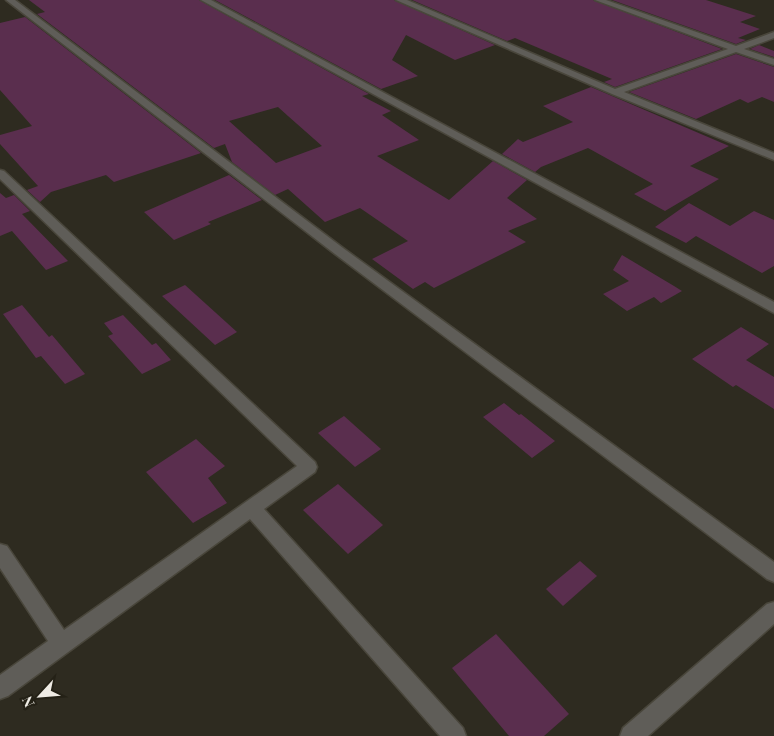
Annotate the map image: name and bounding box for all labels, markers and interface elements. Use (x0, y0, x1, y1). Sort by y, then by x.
north arrow (15, 671, 65, 721)
text: N (17, 693, 39, 711)

